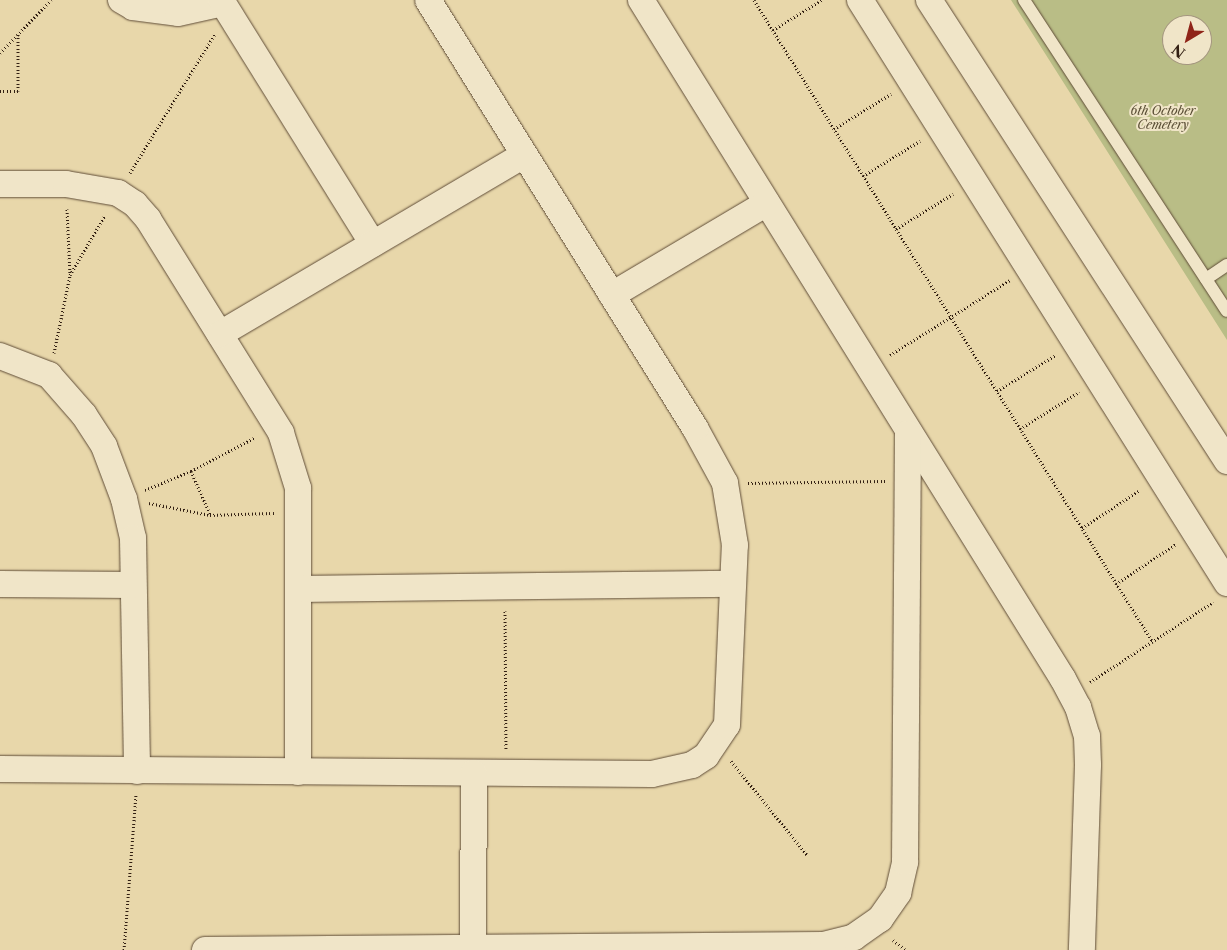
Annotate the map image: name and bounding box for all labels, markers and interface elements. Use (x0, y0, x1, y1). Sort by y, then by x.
north arrow (1162, 15, 1212, 65)
text: N (1168, 40, 1189, 62)
park label: 6th October Cemetery (1130, 104, 1196, 132)

